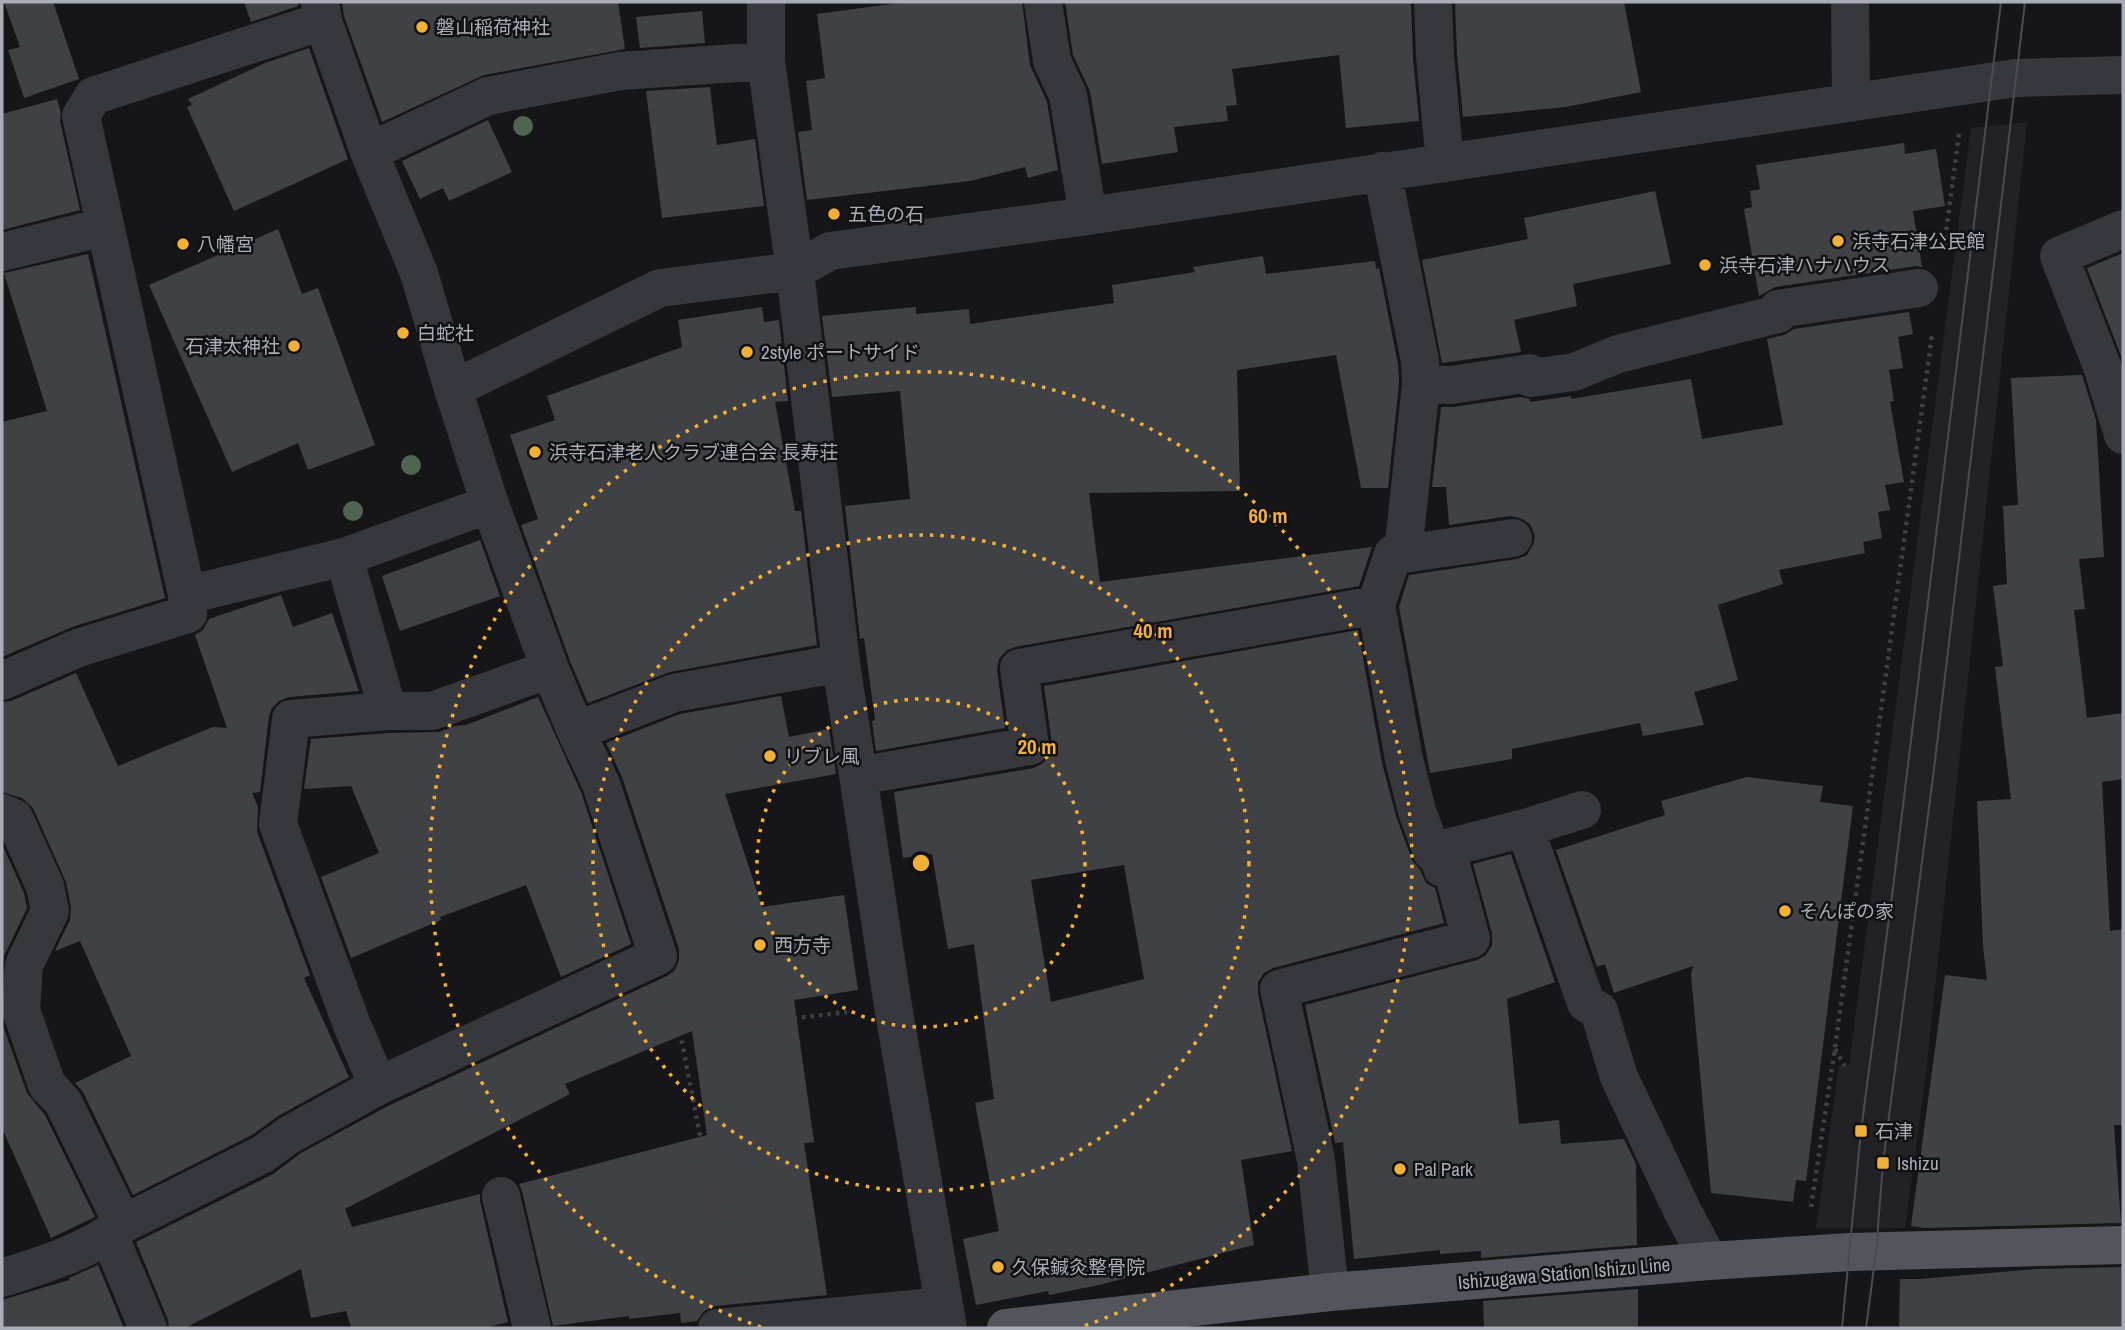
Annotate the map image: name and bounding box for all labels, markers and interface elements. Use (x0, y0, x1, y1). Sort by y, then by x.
place label: 磐山稲荷神社 (436, 14, 550, 40)
marker: 磐山稲荷神社 (414, 19, 430, 35)
place label: 五色の石 (848, 201, 924, 227)
marker: 五色の石 (826, 206, 842, 222)
place label: 浜寺石津公民館 (1852, 228, 1985, 254)
place label: 八幡宮 (197, 231, 254, 257)
marker: 浜寺石津公民館 (1830, 233, 1846, 249)
marker: 八幡宮 (175, 236, 191, 252)
place label: 浜寺石津ハナハウス (1719, 252, 1890, 278)
marker: 浜寺石津ハナハウス (1697, 257, 1713, 273)
place label: 白蛇社 (417, 320, 474, 346)
marker: 白蛇社 (395, 325, 411, 341)
place label: 石津太神社 (185, 333, 280, 359)
marker: 石津太神社 (286, 338, 302, 354)
place label: 2style ポートサイド (761, 339, 920, 365)
marker: 2style ポートサイド (739, 344, 755, 360)
place label: 浜寺石津老人クラブ連合会 長寿荘 (549, 439, 838, 465)
marker: 浜寺石津老人クラブ連合会 長寿荘 (527, 444, 543, 460)
text: 60 m (1248, 501, 1288, 530)
text: 40 m (1133, 616, 1173, 645)
text: 20 m (1017, 732, 1057, 761)
place label: リブレ風 (784, 743, 860, 769)
marker: リブレ風 (762, 748, 778, 764)
centre of rings (909, 851, 933, 875)
place label: そんぽの家 (1799, 898, 1894, 924)
marker: そんぽの家 (1777, 903, 1793, 919)
place label: 西方寺 (774, 932, 831, 958)
marker: 西方寺 (752, 937, 768, 953)
place label: 石津 (1875, 1118, 1913, 1144)
marker: 石津 (1853, 1123, 1869, 1139)
place label: Ishizu (1897, 1150, 1939, 1176)
marker: Ishizu (1875, 1155, 1891, 1171)
place label: Pal Park (1414, 1156, 1473, 1182)
marker: Pal Park (1392, 1161, 1408, 1177)
street label: Ishizugawa Station Ishizu Line (1457, 1251, 1671, 1295)
place label: 久保鍼灸整骨院 (1012, 1254, 1145, 1280)
marker: 久保鍼灸整骨院 (990, 1259, 1006, 1275)

